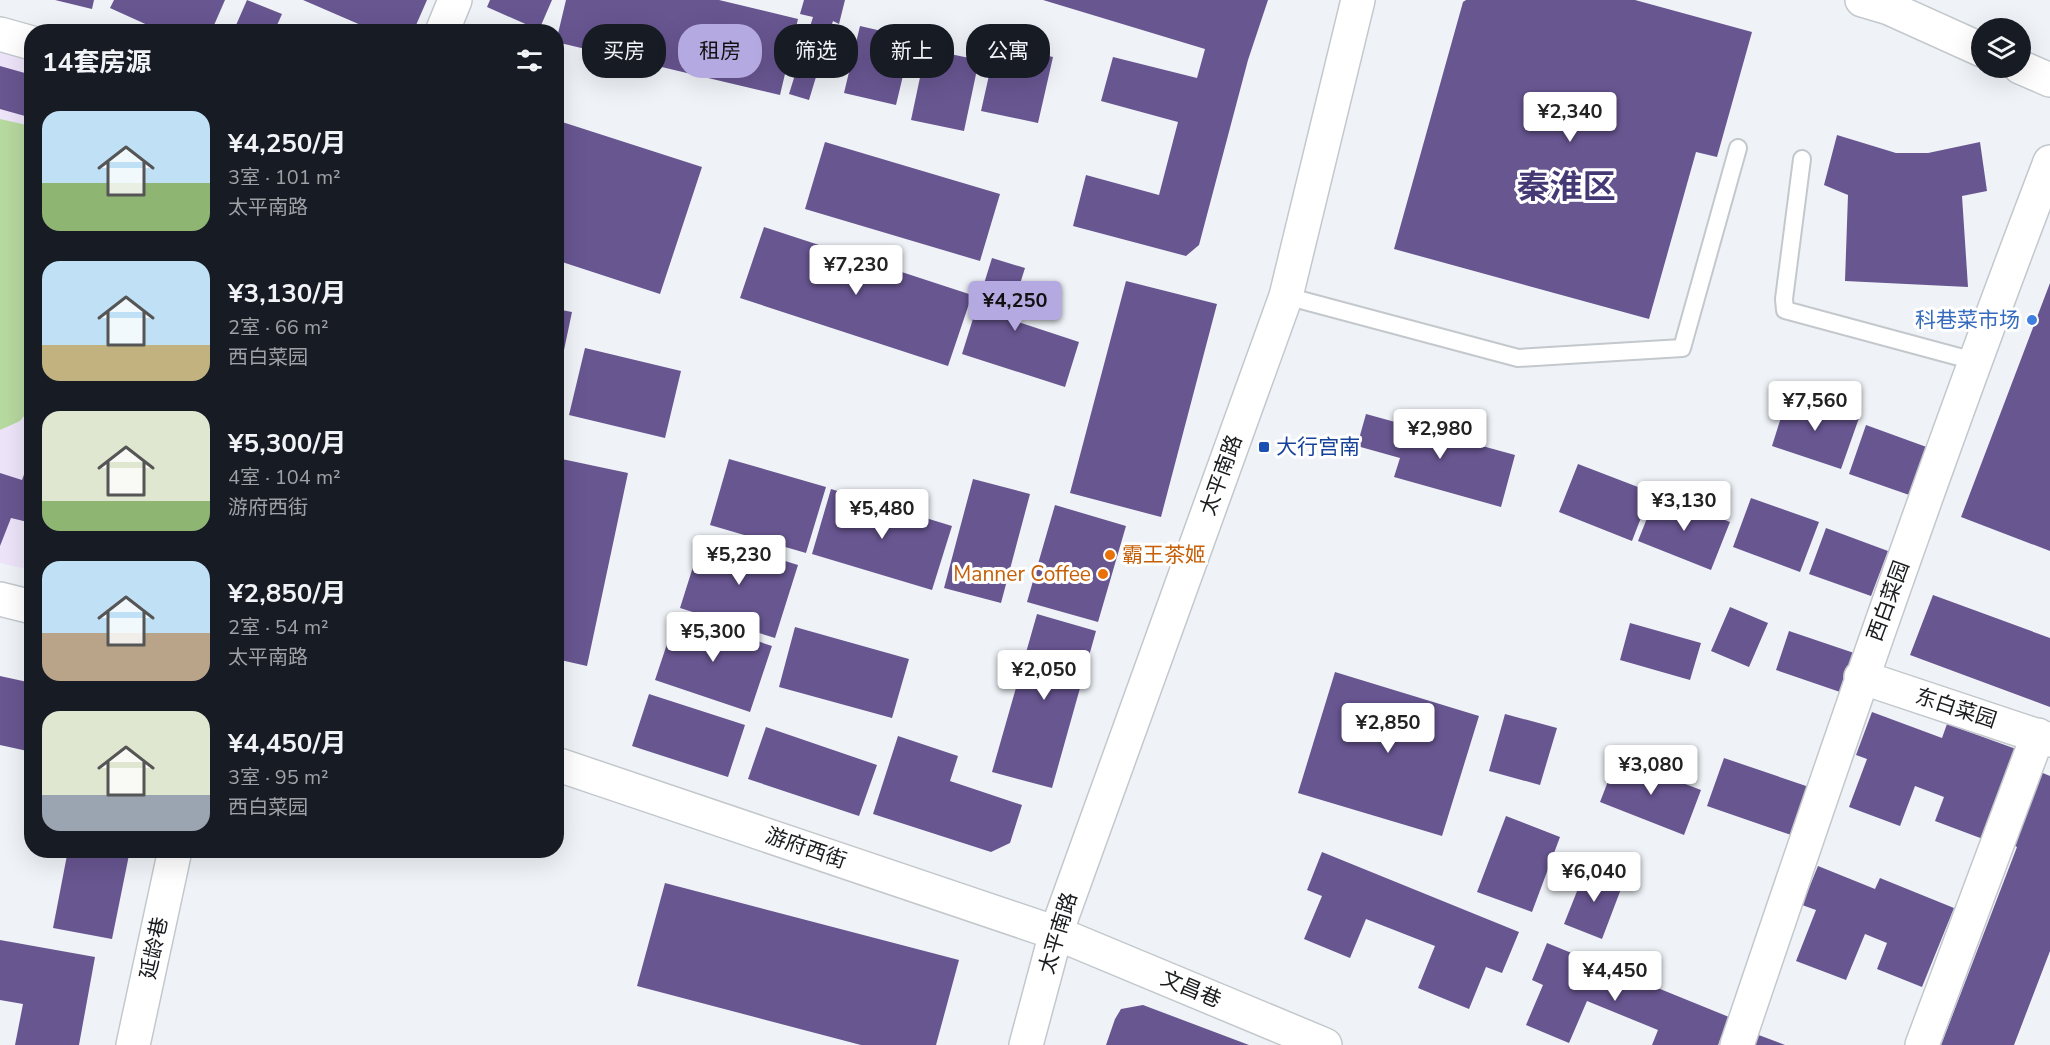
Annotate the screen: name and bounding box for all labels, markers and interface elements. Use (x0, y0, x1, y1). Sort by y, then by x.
map controls (1971, 18, 2031, 78)
button: layers (1971, 18, 2031, 78)
chip: 买房 (582, 24, 666, 78)
chip: 租房 (678, 24, 762, 78)
chip: 筛选 (774, 24, 858, 78)
chip: 新上 (870, 24, 954, 78)
chip: 公寓 (966, 24, 1050, 78)
icon: filters (513, 44, 546, 77)
text: 14套房源 (42, 45, 151, 80)
pin: ¥2,340 (1521, 92, 1619, 143)
text: ¥2,340 (1538, 98, 1602, 125)
text: ¥4,250/月 (228, 126, 347, 161)
icon: home (90, 135, 162, 207)
text: 3室 · 101 m² (228, 164, 341, 191)
district label: 秦淮区 (1517, 165, 1616, 210)
text: 太平南路 (228, 194, 308, 221)
pin: ¥7,230 (807, 245, 905, 296)
text: ¥7,230 (824, 251, 888, 278)
text: ¥3,130/月 (228, 276, 347, 311)
pin: ¥4,250 (966, 281, 1064, 332)
icon: home (90, 285, 162, 357)
text: ¥4,250 (983, 287, 1047, 314)
place label: 科巷菜市场 (1915, 306, 2020, 334)
marker: 科巷菜市场 (2025, 313, 2039, 327)
text: 2室 · 66 m² (228, 314, 329, 341)
text: 西白菜园 (228, 344, 308, 371)
pin: ¥7,560 (1766, 381, 1864, 432)
text: ¥7,560 (1783, 387, 1847, 414)
pin: ¥2,980 (1391, 409, 1489, 460)
text: ¥2,980 (1408, 415, 1472, 442)
text: ¥5,300/月 (228, 426, 347, 461)
street label: 太平南路 (1193, 431, 1249, 519)
place label: 大行宫南 (1276, 433, 1360, 461)
icon: home (90, 435, 162, 507)
marker: 大行宫南 (1257, 440, 1271, 454)
text: 4室 · 104 m² (228, 464, 341, 491)
pin: ¥3,130 (1635, 481, 1733, 532)
text: ¥3,130 (1652, 487, 1716, 514)
pin: ¥5,480 (833, 489, 931, 540)
text: 游府西街 (228, 494, 308, 521)
text: ¥5,480 (850, 495, 914, 522)
pin: ¥5,230 (690, 535, 788, 586)
text: ¥5,230 (707, 541, 771, 568)
place label: 霸王茶姬 (1122, 541, 1206, 569)
marker: 霸王茶姬 (1103, 548, 1117, 562)
street label: 西白菜园 (1860, 557, 1916, 645)
place label: Manner Coffee (953, 560, 1091, 588)
marker: Manner Coffee (1096, 567, 1110, 581)
text: ¥2,850/月 (228, 576, 347, 611)
icon: home (90, 585, 162, 657)
pin: ¥5,300 (664, 612, 762, 663)
text: 2室 · 54 m² (228, 614, 329, 641)
text: ¥5,300 (681, 618, 745, 645)
text: 太平南路 (228, 644, 308, 671)
pin: ¥2,050 (995, 650, 1093, 701)
text: ¥2,050 (1012, 656, 1076, 683)
street label: 东白菜园 (1912, 682, 2000, 734)
pin: ¥2,850 (1339, 703, 1437, 754)
text: ¥2,850 (1356, 709, 1420, 736)
text: ¥4,450/月 (228, 726, 347, 761)
icon: home (90, 735, 162, 807)
pin: ¥3,080 (1602, 745, 1700, 796)
text: ¥3,080 (1619, 751, 1683, 778)
text: 3室 · 95 m² (228, 764, 329, 791)
text: 西白菜园 (228, 794, 308, 821)
street label: 游府西街 (762, 821, 850, 875)
pin: ¥6,040 (1545, 852, 1643, 903)
text: ¥6,040 (1562, 858, 1626, 885)
street label: 太平南路 (1032, 889, 1084, 977)
street label: 延龄巷 (134, 914, 174, 982)
pin: ¥4,450 (1566, 951, 1664, 1002)
text: ¥4,450 (1583, 957, 1647, 984)
street label: 文昌巷 (1157, 964, 1225, 1014)

